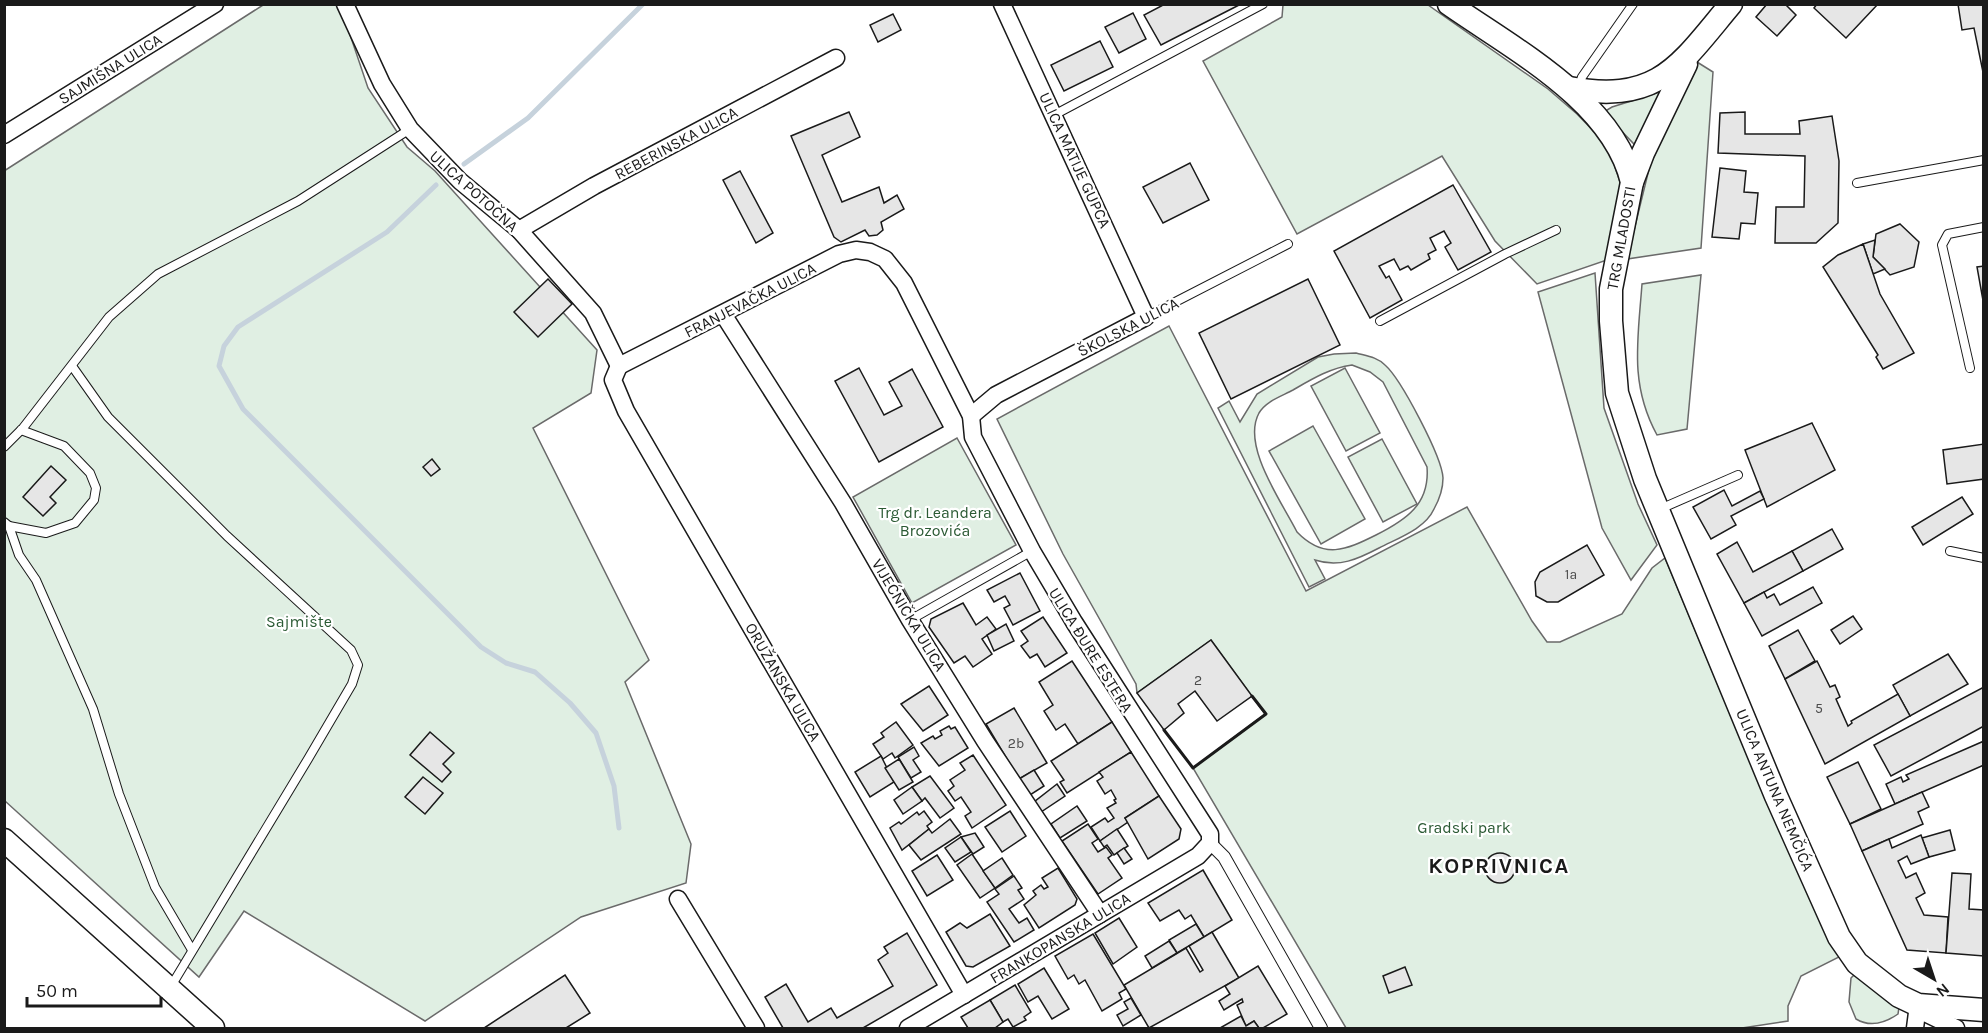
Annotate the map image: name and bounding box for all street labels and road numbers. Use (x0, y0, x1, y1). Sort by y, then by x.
street label: SAJMIŠNA ULICA (55, 30, 165, 108)
street label: ULICA MATIJE GUPCA (1035, 89, 1115, 231)
street label: REBERINSKA ULICA (611, 103, 741, 183)
street label: ULICA POTOČNA (426, 146, 522, 236)
street label: TRG MLADOSTI (1603, 185, 1639, 291)
street label: FRANJEVAČKA ULICA (681, 259, 819, 341)
street label: ŠKOLSKA ULICA (1074, 293, 1182, 361)
street label: VIJEĆNIČKA ULICA (868, 555, 950, 675)
street label: ULICA ĐURE ESTERA (1045, 584, 1137, 716)
street label: ORUŽANSKA ULICA (741, 619, 825, 745)
street label: ULICA ANTUNA NEMČIĆA (1732, 706, 1818, 874)
street label: FRANKOPANSKA ULICA (986, 889, 1134, 987)

